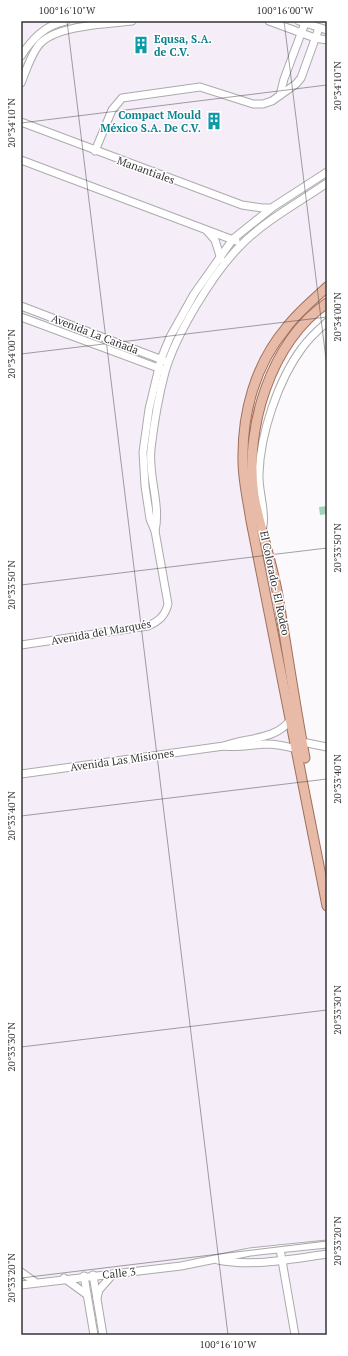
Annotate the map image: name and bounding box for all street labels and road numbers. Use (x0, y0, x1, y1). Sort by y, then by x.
street label: Manantiales (115, 153, 177, 187)
street label: Avenida La Cañada (49, 311, 141, 357)
street label: El Colorado- El Rodeo (257, 529, 293, 637)
street label: Avenida del Marqués (50, 616, 152, 648)
street label: Avenida Las Misiones (69, 746, 175, 774)
street label: Calle 3 (102, 1264, 136, 1282)

